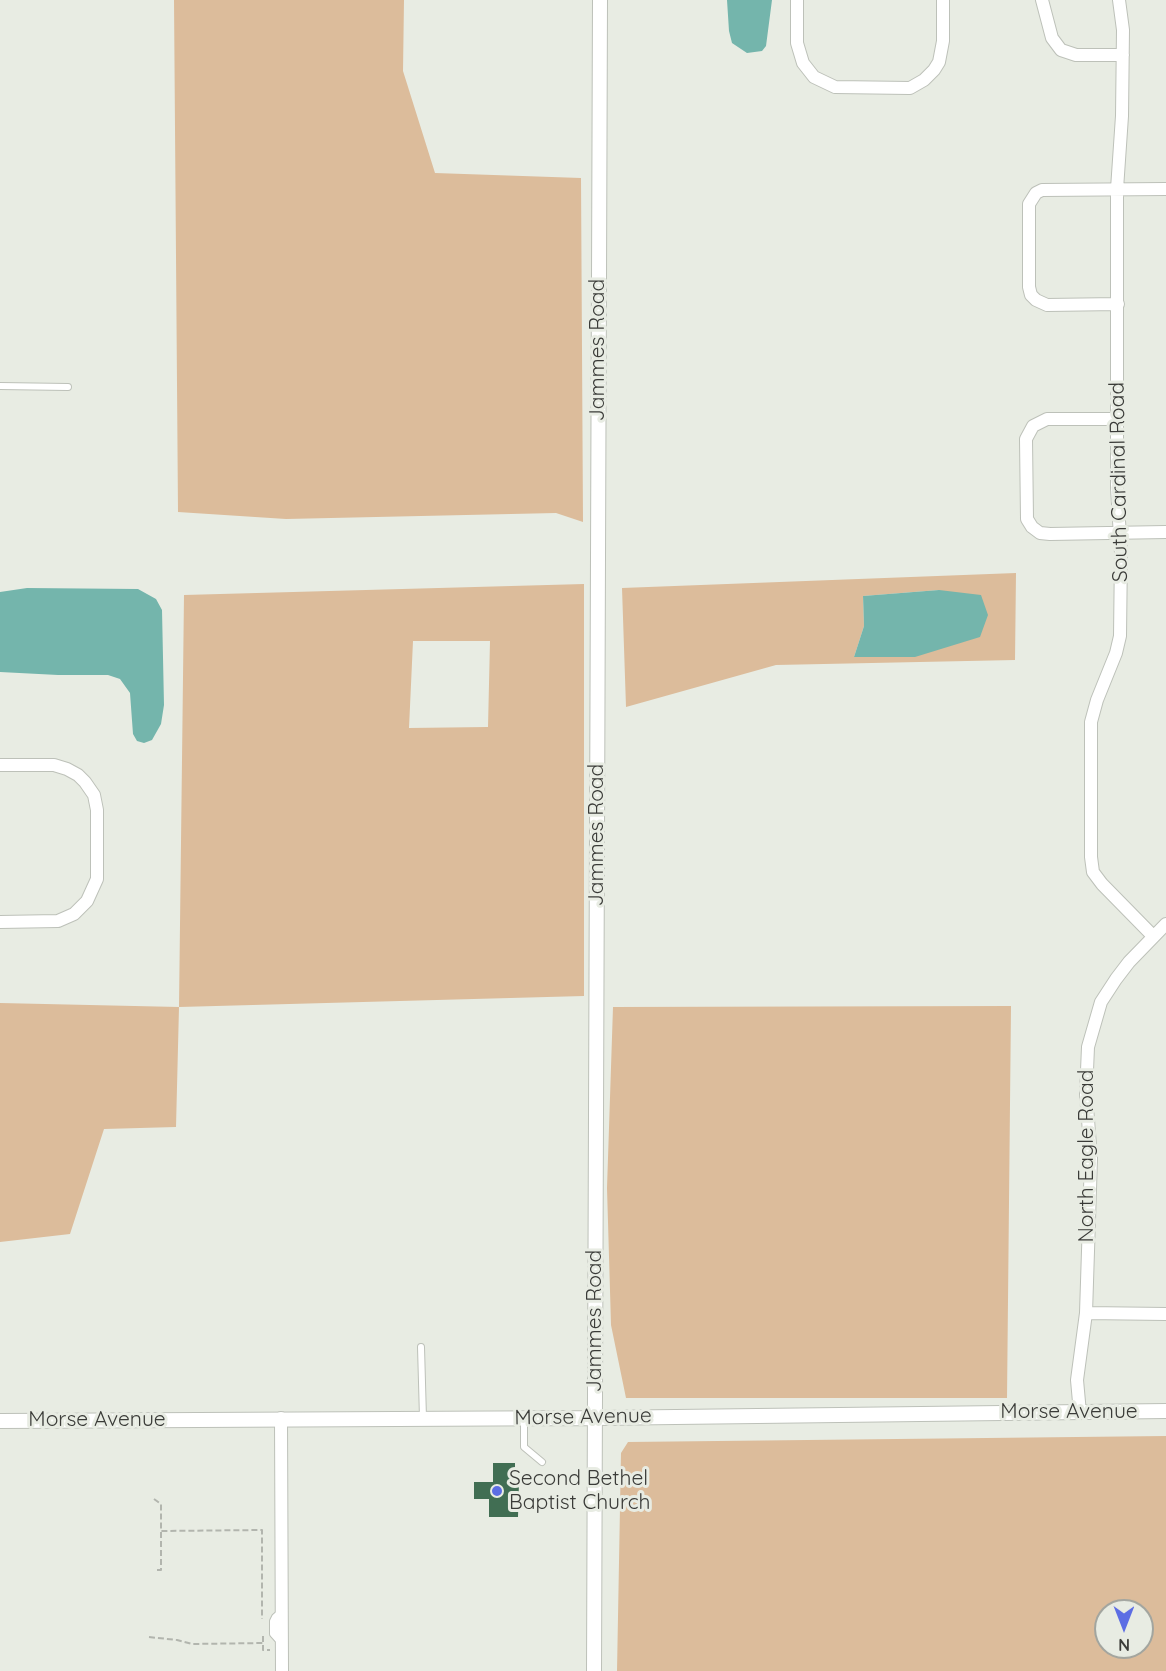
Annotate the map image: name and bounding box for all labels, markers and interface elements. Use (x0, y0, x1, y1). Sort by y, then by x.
street label: Jammes Road (585, 279, 611, 421)
street label: South Cardinal Road (1105, 382, 1133, 582)
street label: Jammes Road (584, 764, 610, 906)
street label: North Eagle Road (1074, 1070, 1100, 1242)
street label: Jammes Road (582, 1250, 608, 1392)
street label: Morse Avenue (1000, 1399, 1138, 1425)
street label: Morse Avenue (514, 1403, 652, 1431)
street label: Morse Avenue (28, 1407, 166, 1433)
place label: Second Bethel Baptist Church (509, 1466, 650, 1516)
marker: Second Bethel Baptist Church (490, 1484, 504, 1498)
north arrow (1094, 1599, 1154, 1659)
text: N (1118, 1635, 1130, 1655)

